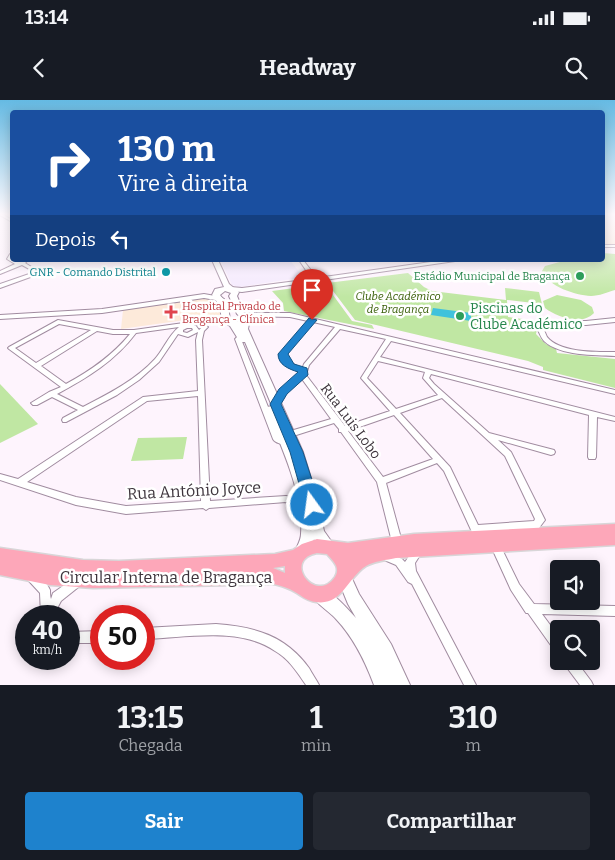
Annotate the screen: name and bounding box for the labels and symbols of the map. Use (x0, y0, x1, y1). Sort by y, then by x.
place label: GNR - Comando Distrital (30, 266, 156, 279)
marker: GNR - Comando Distrital (160, 266, 172, 278)
pin (291, 269, 333, 320)
place label: Estádio Municipal de Bragança (414, 270, 570, 283)
marker: Estádio Municipal de Bragança (574, 270, 586, 282)
park label: Clube Académico de Bragança (355, 290, 441, 316)
place label: Hospital Privado de Bragança - Clínica (182, 300, 281, 326)
place label: Piscinas do Clube Académico (470, 300, 583, 333)
marker: Hospital Privado de Bragança - Clínica (164, 305, 178, 319)
marker: Piscinas do Clube Académico (454, 310, 466, 322)
street label: Rua Luis Lobo (317, 380, 384, 462)
street label: Rua António Joyce (127, 478, 261, 503)
position arrow (285, 478, 337, 530)
street label: Circular Interna de Bragança (60, 568, 273, 587)
speed limit sign: 50 (90, 605, 155, 670)

